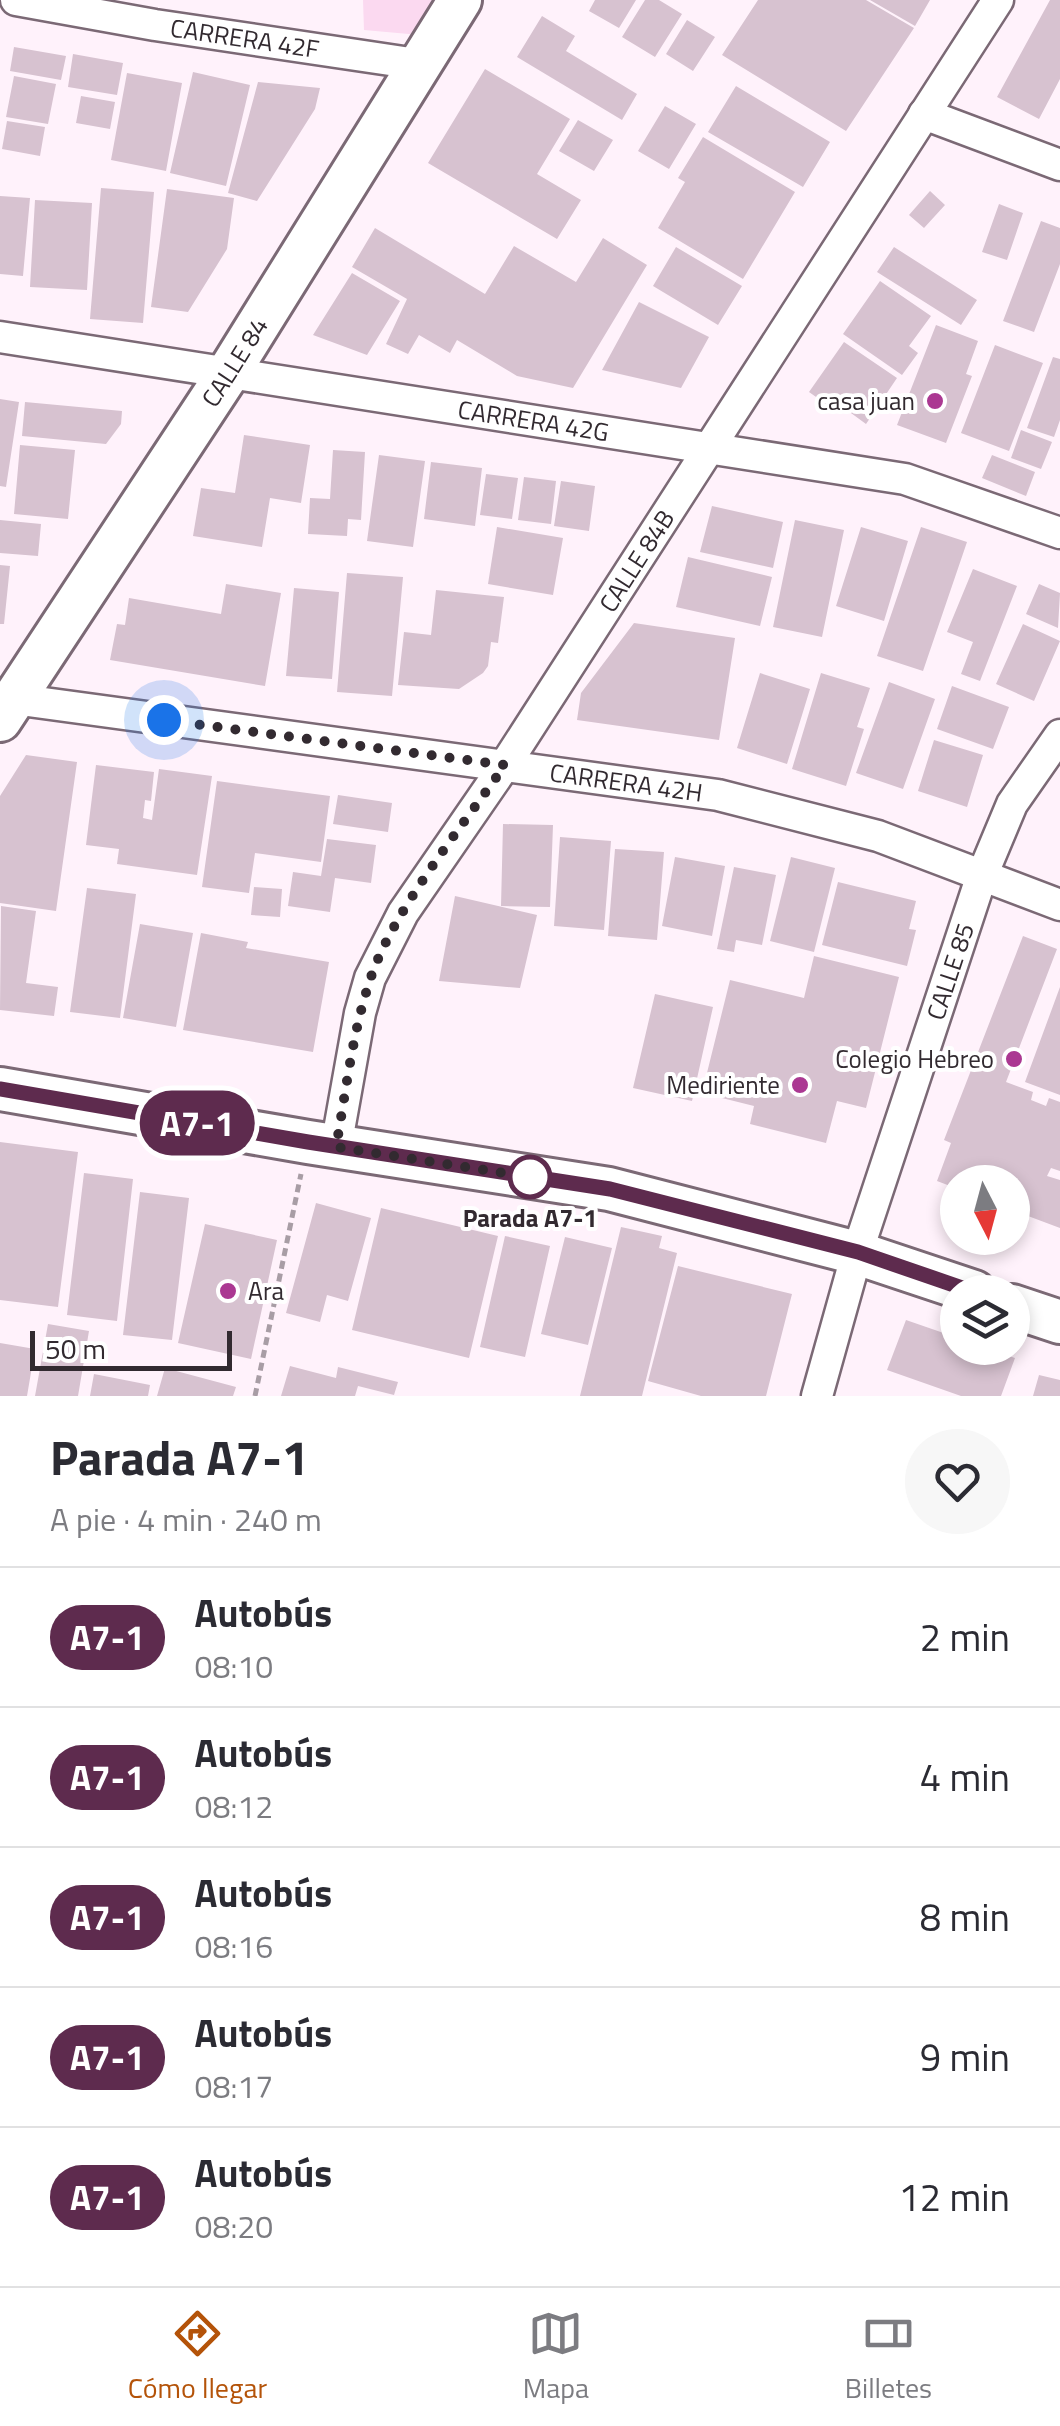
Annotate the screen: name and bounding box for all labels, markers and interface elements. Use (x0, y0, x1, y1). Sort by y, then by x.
street label: CARRERA 42F (168, 9, 322, 68)
street label: CALLE 84 (192, 310, 277, 415)
place label: casa juan (817, 382, 915, 420)
street label: CARRERA 42G (455, 390, 612, 451)
marker: casa juan (924, 390, 946, 412)
street label: CALLE 84B (589, 502, 684, 620)
your location (139, 695, 189, 745)
street label: CARRERA 42H (547, 753, 705, 812)
street label: CALLE 85 (916, 918, 984, 1025)
place label: Colegio Hebreo (835, 1040, 994, 1078)
marker: Colegio Hebreo (1003, 1048, 1025, 1070)
place label: Mediriente (666, 1066, 780, 1104)
marker: Mediriente (789, 1074, 811, 1096)
line badge: A7-1 (127, 1090, 267, 1156)
text: A7-1 (160, 1096, 234, 1150)
marker: Parada A7-1 (509, 1156, 551, 1198)
north arrow (940, 1165, 1030, 1255)
map controls (940, 1165, 1030, 1365)
place label: Parada A7-1 (463, 1199, 597, 1237)
place label: Ara (248, 1272, 285, 1310)
button: layers (940, 1275, 1030, 1365)
marker: Ara (217, 1280, 239, 1302)
scale bar (30, 1326, 232, 1370)
text: 50 m (45, 1327, 106, 1370)
text: Parada A7-1 (50, 1421, 309, 1494)
button: heart (905, 1429, 1010, 1534)
text: A pie · 4 min · 240 m (50, 1495, 322, 1543)
text: Autobús (195, 1584, 332, 1642)
text: 2 min (920, 1608, 1010, 1666)
text: A7-1 (70, 1610, 145, 1664)
text: 08:10 (195, 1642, 273, 1690)
text: Autobús (195, 1724, 332, 1782)
text: 4 min (920, 1748, 1010, 1806)
text: A7-1 (70, 1750, 145, 1804)
text: 08:12 (195, 1782, 273, 1830)
text: Autobús (195, 1864, 332, 1922)
text: 8 min (920, 1888, 1010, 1946)
text: A7-1 (70, 1890, 145, 1944)
text: 08:16 (195, 1922, 273, 1970)
text: Autobús (195, 2004, 332, 2062)
text: 9 min (920, 2028, 1010, 2086)
text: A7-1 (70, 2030, 145, 2084)
text: 08:17 (195, 2062, 273, 2110)
text: Autobús (195, 2144, 332, 2202)
text: 12 min (899, 2168, 1010, 2226)
text: A7-1 (70, 2170, 145, 2224)
text: 08:20 (195, 2202, 273, 2250)
tab: Cómo llegar (128, 2306, 267, 2409)
tab: Mapa (523, 2306, 589, 2409)
tab: Billetes (845, 2306, 932, 2409)

